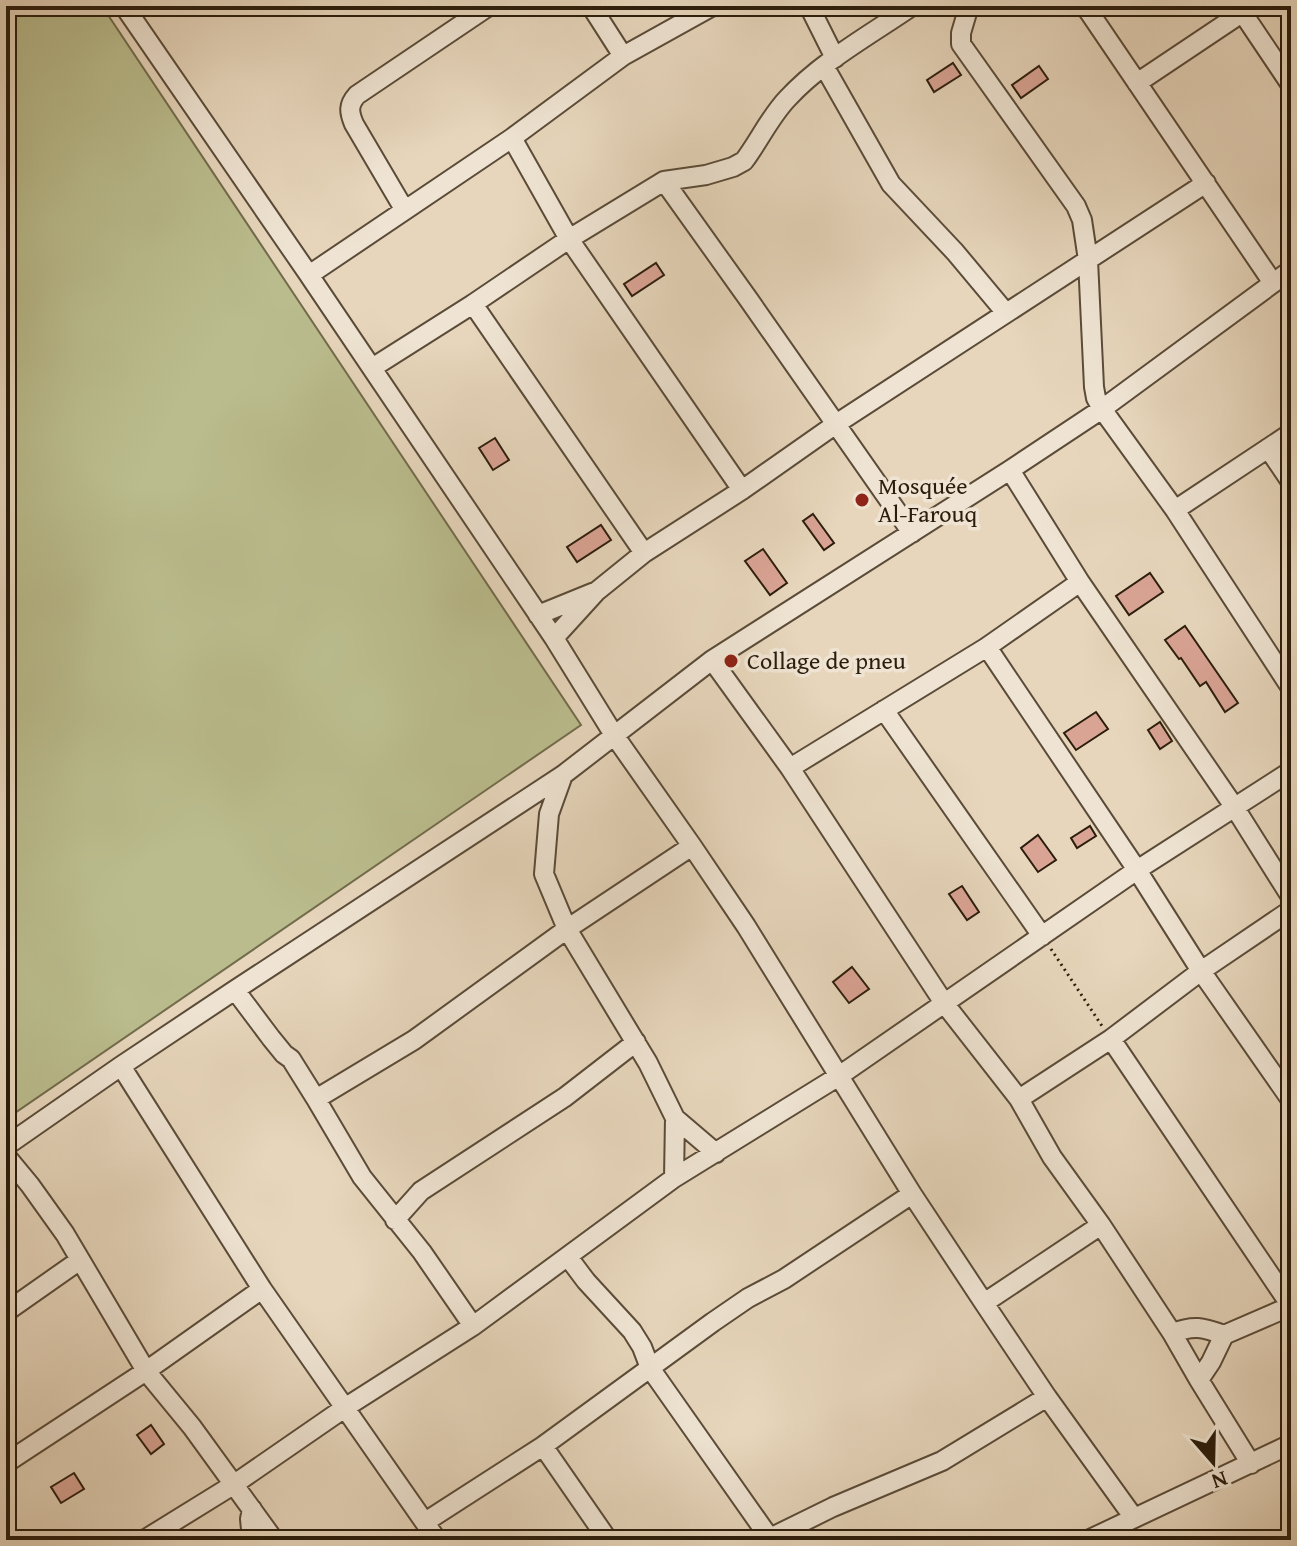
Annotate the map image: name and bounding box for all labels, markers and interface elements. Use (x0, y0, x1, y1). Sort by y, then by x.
place label: Mosquée Al-Farouq (878, 468, 977, 531)
marker: Mosquée Al-Farouq (853, 491, 871, 509)
place label: Collage de pneu (747, 643, 906, 678)
marker: Collage de pneu (722, 652, 740, 670)
north arrow (1173, 1422, 1253, 1502)
text: N (1207, 1463, 1232, 1498)

